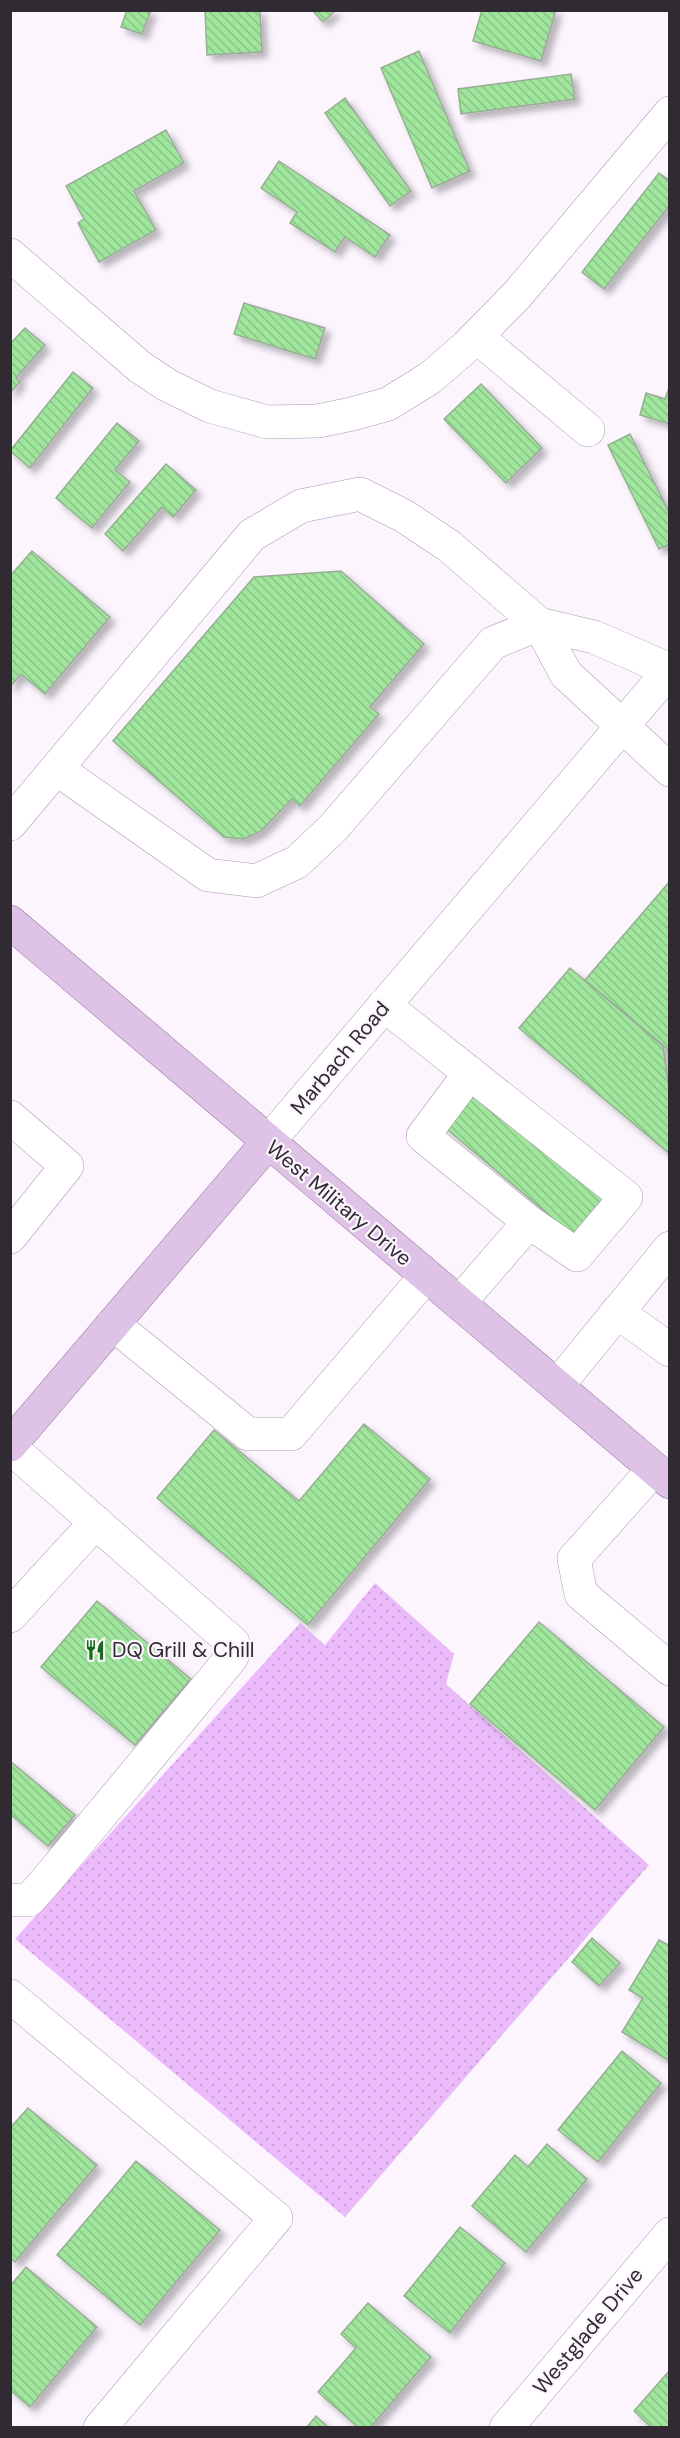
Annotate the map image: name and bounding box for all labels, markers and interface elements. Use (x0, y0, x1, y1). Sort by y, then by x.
street label: Marbach Road (284, 995, 396, 1121)
street label: West Military Drive (260, 1134, 418, 1272)
place label: DQ Grill & Chill (112, 1636, 255, 1664)
restaurant icon: DQ Grill & Chill (83, 1638, 107, 1662)
street label: Westglade Drive (527, 2262, 649, 2400)

